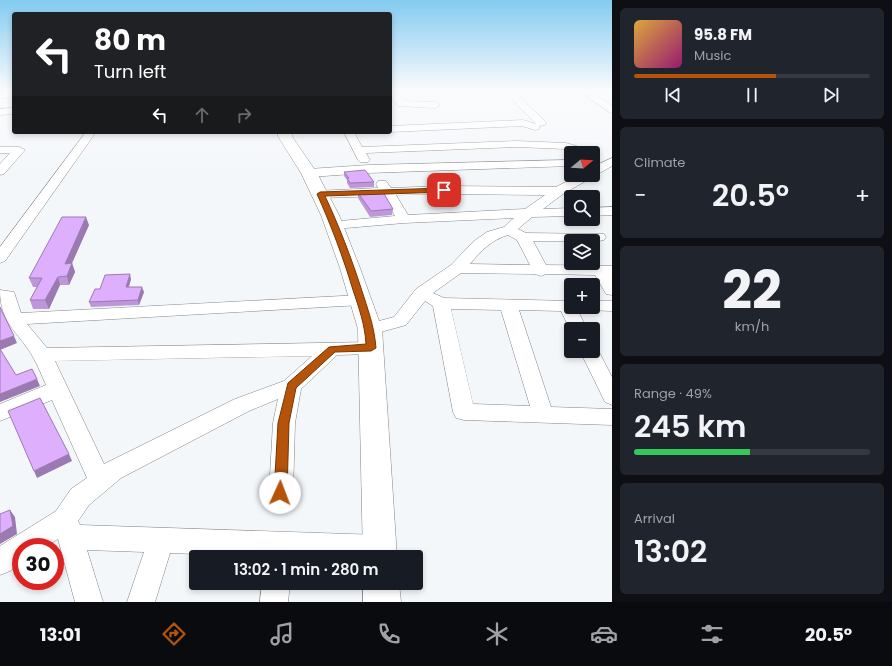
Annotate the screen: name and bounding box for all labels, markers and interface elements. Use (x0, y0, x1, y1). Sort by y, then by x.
text: 80 m (94, 21, 166, 60)
text: 95.8 FM (694, 24, 752, 45)
icon: left (28, 28, 80, 80)
text: Music (694, 46, 731, 65)
text: Turn left (94, 59, 166, 84)
icon: previous (662, 84, 684, 106)
icon: pause (741, 84, 763, 106)
icon: next (820, 84, 842, 106)
icon: left (149, 104, 171, 126)
icon: ahead (191, 104, 213, 126)
icon: right (233, 104, 255, 126)
north arrow (564, 146, 600, 182)
map controls (564, 146, 600, 358)
text: Climate (634, 153, 685, 172)
pin (427, 173, 461, 207)
text: 20.5° (712, 174, 789, 217)
icon: arrive (433, 179, 455, 201)
text: − (634, 180, 646, 211)
text: + (855, 180, 870, 211)
button: search (564, 190, 600, 226)
button: layers (564, 234, 600, 270)
text: 22 (722, 254, 782, 327)
button: + (564, 278, 600, 314)
text: km/h (735, 317, 769, 336)
button: − (564, 322, 600, 358)
text: Range · 49% (634, 384, 712, 403)
text: 245 km (634, 405, 746, 448)
position arrow (259, 472, 301, 514)
text: Arrival (634, 509, 675, 528)
text: 13:02 (634, 530, 707, 573)
speed limit sign: 30 (12, 538, 64, 590)
text: 13:02 · 1 min · 280 m (233, 559, 379, 580)
icon: directions (160, 620, 188, 648)
icon: music (268, 620, 296, 648)
icon: phone (375, 620, 403, 648)
icon: climate (483, 620, 511, 648)
icon: car (590, 620, 618, 648)
icon: filters (698, 620, 726, 648)
text: 13:01 (40, 622, 81, 647)
text: 20.5° (805, 622, 852, 647)

